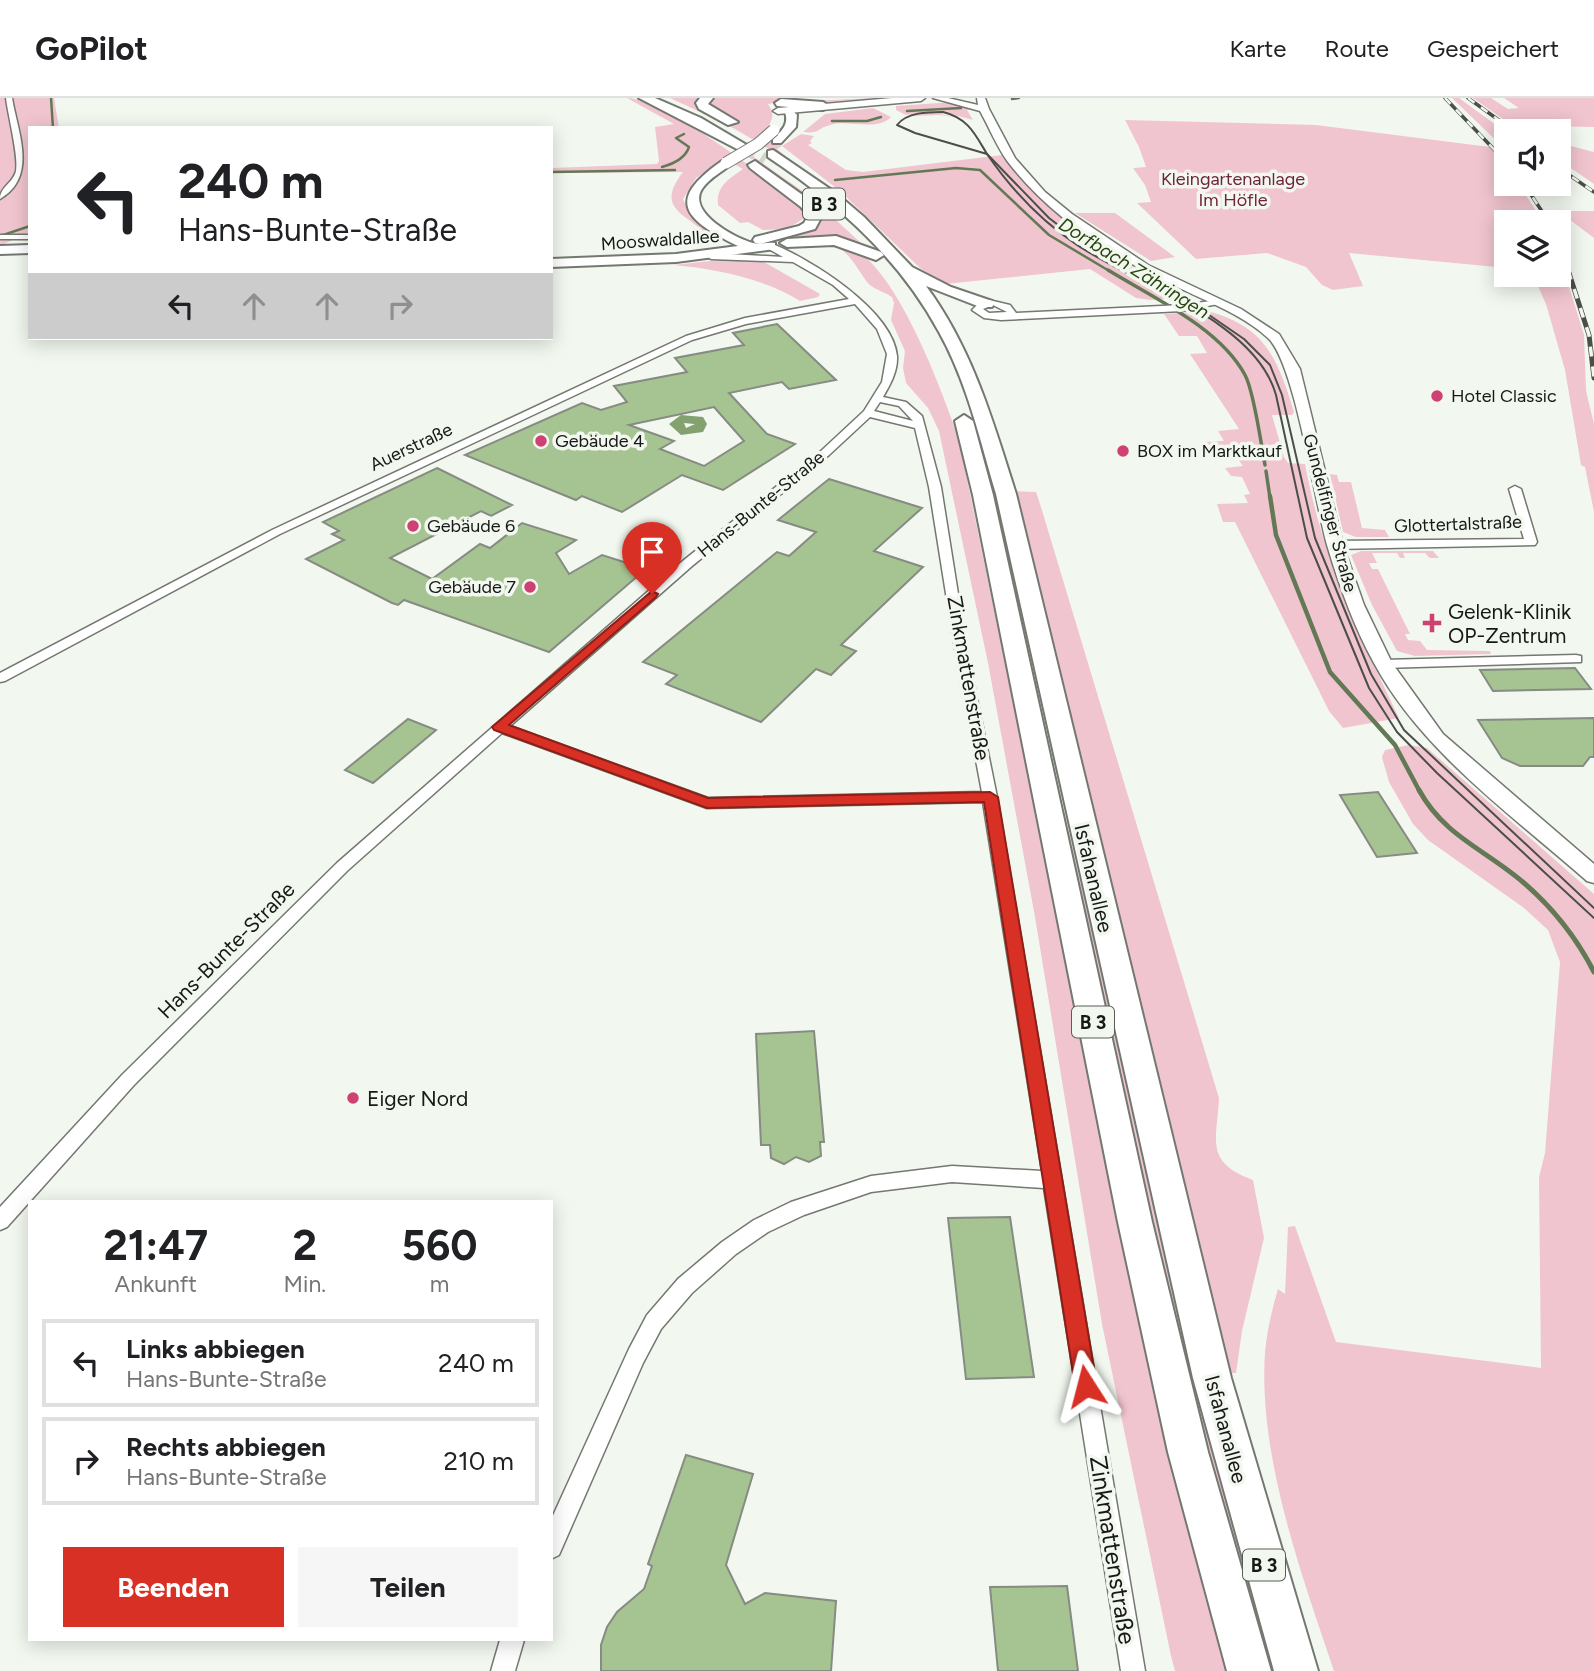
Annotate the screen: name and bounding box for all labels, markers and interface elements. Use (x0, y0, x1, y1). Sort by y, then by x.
text: GoPilot (35, 29, 148, 68)
text: Karte (1230, 34, 1286, 63)
text: Route (1324, 34, 1389, 63)
text: Gespeichert (1427, 34, 1559, 63)
map controls (1494, 119, 1571, 287)
button: sound (1494, 119, 1571, 196)
text: 240 m (178, 151, 324, 210)
icon: left (63, 154, 154, 245)
park label: Kleingartenanlage Im Höfle (1161, 168, 1305, 211)
road number: B 3 (803, 188, 845, 220)
button: layers (1494, 210, 1571, 287)
text: Hans-Bunte-Straße (178, 211, 457, 249)
water label: Dorfbach Zähringen (1055, 212, 1214, 324)
street label: Mooswaldallee (600, 225, 720, 255)
icon: left (162, 287, 200, 325)
icon: ahead (235, 287, 273, 325)
icon: ahead (308, 287, 346, 325)
icon: right (381, 287, 419, 325)
place label: Hotel Classic (1451, 385, 1557, 407)
marker: Hotel Classic (1429, 388, 1445, 404)
street label: Auerstraße (366, 418, 456, 476)
place label: Gebäude 4 (555, 430, 644, 452)
street label: Gundelfinger Straße (1298, 431, 1362, 595)
marker: Gebäude 4 (533, 433, 549, 449)
place label: BOX im Marktkauf (1137, 440, 1282, 462)
marker: BOX im Marktkauf (1115, 443, 1131, 459)
street label: Hans-Bunte-Straße (693, 446, 829, 562)
street label: Glottertalstraße (1394, 511, 1522, 537)
place label: Gebäude 6 (427, 515, 515, 537)
marker: Gebäude 6 (405, 518, 421, 534)
pin (622, 522, 682, 594)
icon: arrive (633, 533, 671, 571)
place label: Gebäude 7 (428, 576, 516, 598)
marker: Gebäude 7 (522, 579, 538, 595)
street label: Zinkmattenstraße (942, 594, 996, 762)
place label: Gelenk-Klinik OP-Zentrum (1448, 599, 1572, 648)
marker: Gelenk-Klinik OP-Zentrum (1422, 613, 1442, 633)
street label: Isfahanallee (1069, 821, 1119, 935)
street label: Hans-Bunte-Straße (152, 876, 300, 1024)
road number: B 3 (1072, 1006, 1114, 1038)
place label: Eiger Nord (367, 1086, 468, 1111)
marker: Eiger Nord (345, 1090, 361, 1106)
text: 21:47 (103, 1220, 208, 1271)
text: 2 (293, 1220, 317, 1271)
text: 560 (402, 1220, 477, 1271)
text: Ankunft (115, 1270, 197, 1298)
text: Min. (284, 1270, 326, 1298)
text: m (430, 1270, 449, 1298)
text: Links abbiegen (126, 1333, 305, 1365)
icon: left (67, 1344, 105, 1382)
text: 240 m (438, 1347, 514, 1379)
position arrow (1049, 1349, 1123, 1423)
text: Hans-Bunte-Straße (126, 1365, 327, 1393)
street label: Isfahanallee (1200, 1372, 1252, 1486)
text: Rechts abbiegen (126, 1431, 326, 1463)
icon: right (67, 1442, 105, 1480)
text: 210 m (444, 1445, 514, 1477)
street label: Zinkmattenstraße (1084, 1454, 1142, 1646)
text: Hans-Bunte-Straße (126, 1463, 327, 1491)
button: Beenden (63, 1547, 284, 1627)
button: Teilen (298, 1547, 518, 1627)
road number: B 3 (1243, 1550, 1285, 1581)

